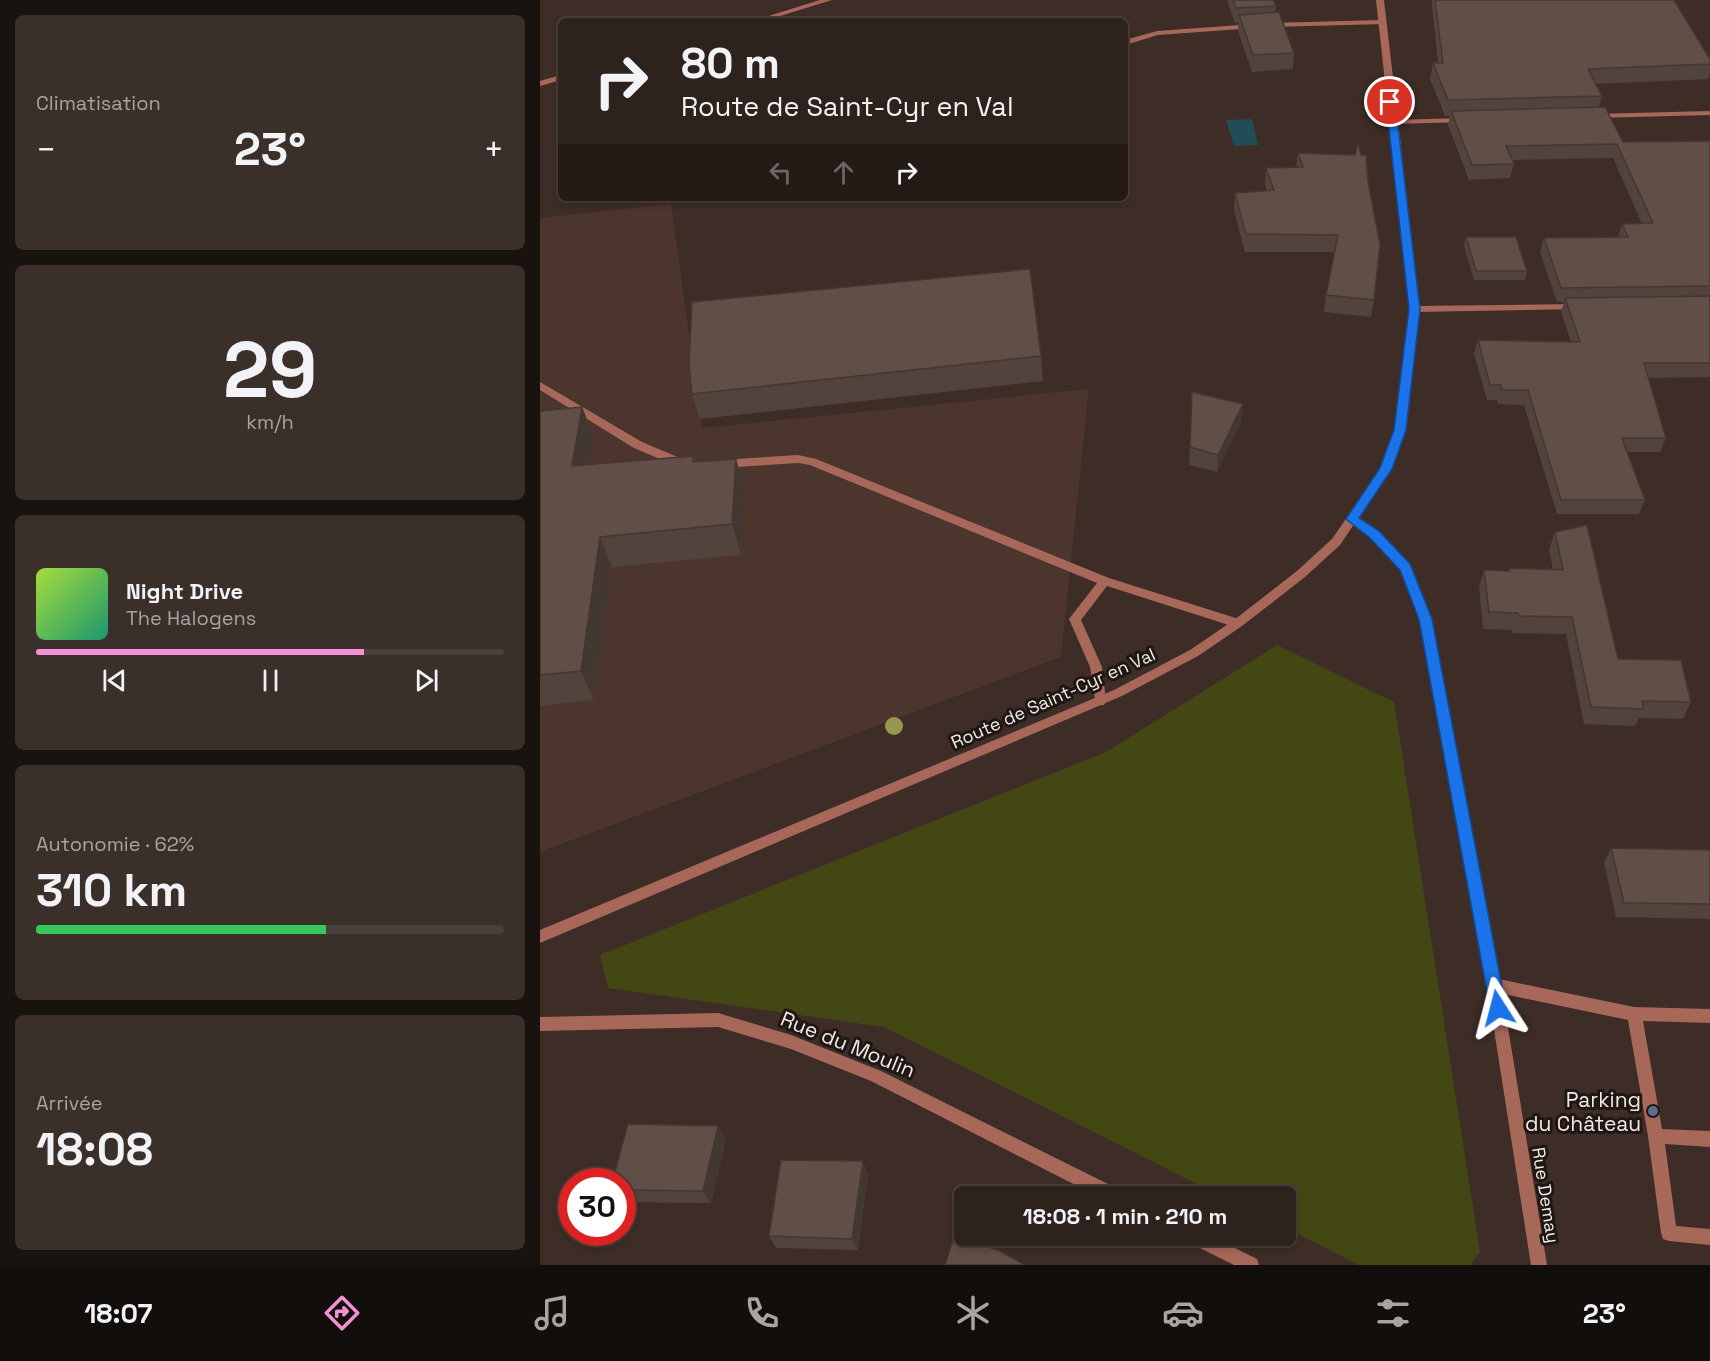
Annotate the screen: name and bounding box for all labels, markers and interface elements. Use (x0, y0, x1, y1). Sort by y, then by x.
text: 80 m (681, 37, 780, 90)
icon: right (582, 42, 660, 120)
pin (1364, 76, 1415, 127)
icon: arrive (1373, 85, 1406, 118)
text: Route de Saint-Cyr en Val (681, 89, 1014, 124)
text: Climatisation (36, 90, 161, 116)
text: 23° (234, 121, 306, 178)
text: − (36, 129, 56, 171)
text: + (484, 129, 504, 171)
icon: left (764, 156, 797, 189)
icon: ahead (827, 156, 860, 189)
icon: right (890, 156, 923, 189)
text: 29 (223, 320, 317, 420)
text: km/h (246, 409, 294, 435)
text: Night Drive (126, 577, 243, 605)
text: The Halogens (126, 605, 256, 631)
street label: Route de Saint-Cyr en Val (947, 642, 1159, 754)
icon: previous (98, 664, 131, 697)
icon: pause (254, 664, 287, 697)
icon: next (410, 664, 443, 697)
text: Autonomie · 62% (36, 831, 194, 857)
text: 310 km (36, 862, 187, 919)
position arrow (1466, 976, 1530, 1040)
street label: Rue du Moulin (777, 1005, 919, 1083)
place label: Parking du Château (1525, 1086, 1641, 1137)
text: Arrivée (36, 1090, 103, 1116)
marker: Parking du Château (1646, 1104, 1660, 1118)
text: 18:08 (36, 1121, 153, 1178)
street label: Rue Demay (1527, 1145, 1565, 1245)
speed limit sign: 30 (558, 1168, 636, 1246)
text: 18:08 · 1 min · 210 m (1023, 1202, 1227, 1230)
icon: directions (321, 1292, 363, 1334)
icon: music (531, 1292, 573, 1334)
icon: phone (741, 1292, 783, 1334)
icon: climate (952, 1292, 994, 1334)
icon: car (1162, 1292, 1204, 1334)
icon: filters (1372, 1292, 1414, 1334)
text: 18:07 (84, 1296, 153, 1331)
text: 23° (1583, 1296, 1626, 1331)

